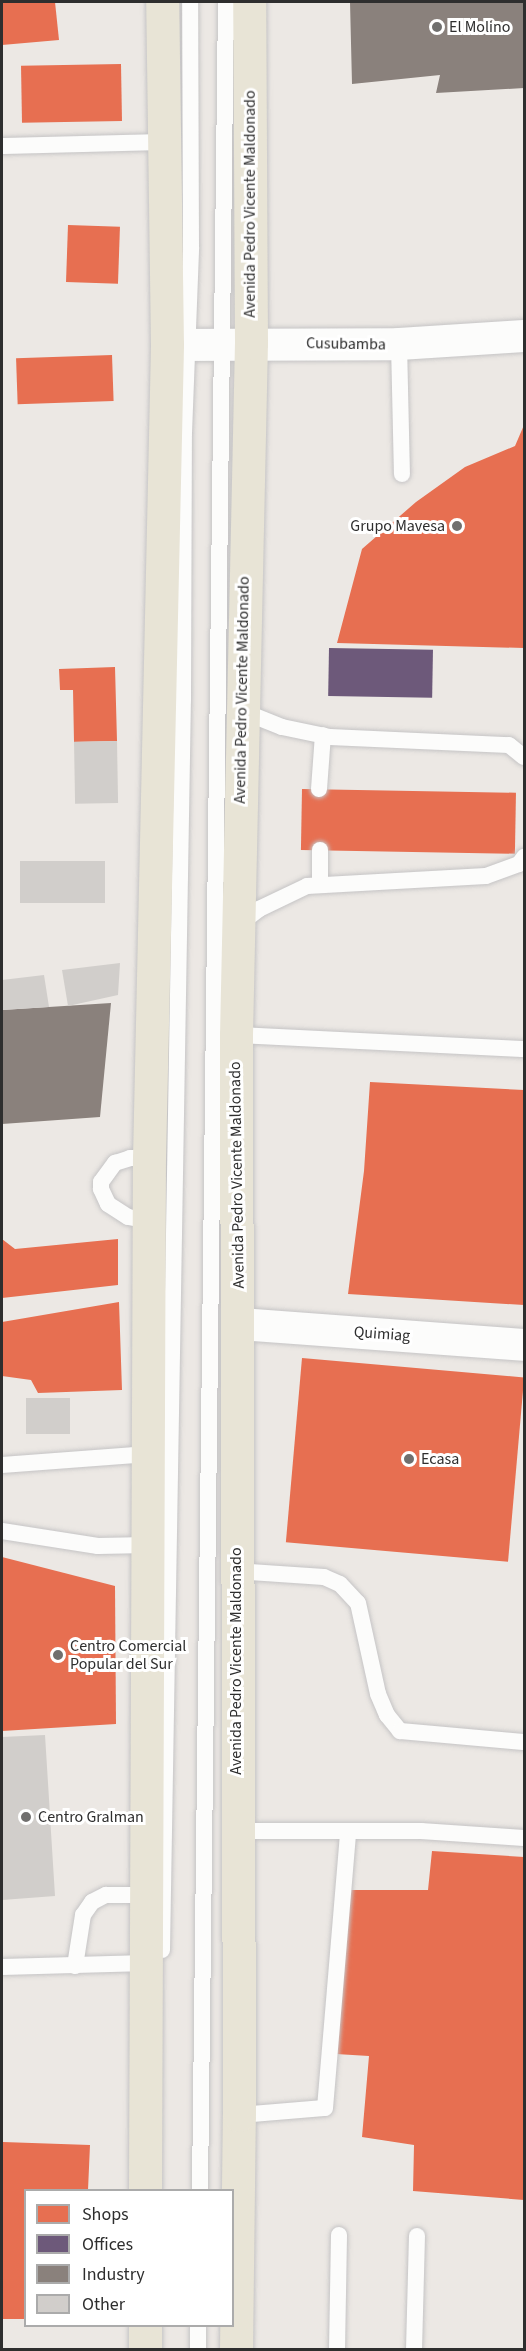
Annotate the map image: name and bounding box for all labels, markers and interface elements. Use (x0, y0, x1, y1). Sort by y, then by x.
place label: El Molino (449, 17, 510, 37)
marker: El Molino (430, 20, 444, 34)
street label: Avenida Pedro Vicente Maldonado (240, 90, 260, 318)
street label: Cusubamba (306, 334, 386, 354)
place label: Grupo Mavesa (350, 516, 445, 536)
marker: Grupo Mavesa (450, 519, 464, 533)
street label: Avenida Pedro Vicente Maldonado (230, 576, 254, 804)
street label: Avenida Pedro Vicente Maldonado (225, 1061, 249, 1289)
street label: Quimiag (353, 1322, 411, 1346)
place label: Ecasa (421, 1449, 459, 1469)
marker: Ecasa (402, 1452, 416, 1466)
street label: Avenida Pedro Vicente Maldonado (226, 1547, 246, 1775)
place label: Centro Comercial Popular del Sur (70, 1636, 186, 1674)
marker: Centro Comercial Popular del Sur (51, 1648, 65, 1662)
place label: Centro Gralman (38, 1807, 144, 1827)
marker: Centro Gralman (19, 1810, 33, 1824)
legend (24, 2189, 234, 2327)
text: Shops (82, 2202, 129, 2227)
text: Offices (82, 2232, 133, 2257)
text: Industry (82, 2262, 145, 2287)
text: Other (82, 2292, 125, 2317)

